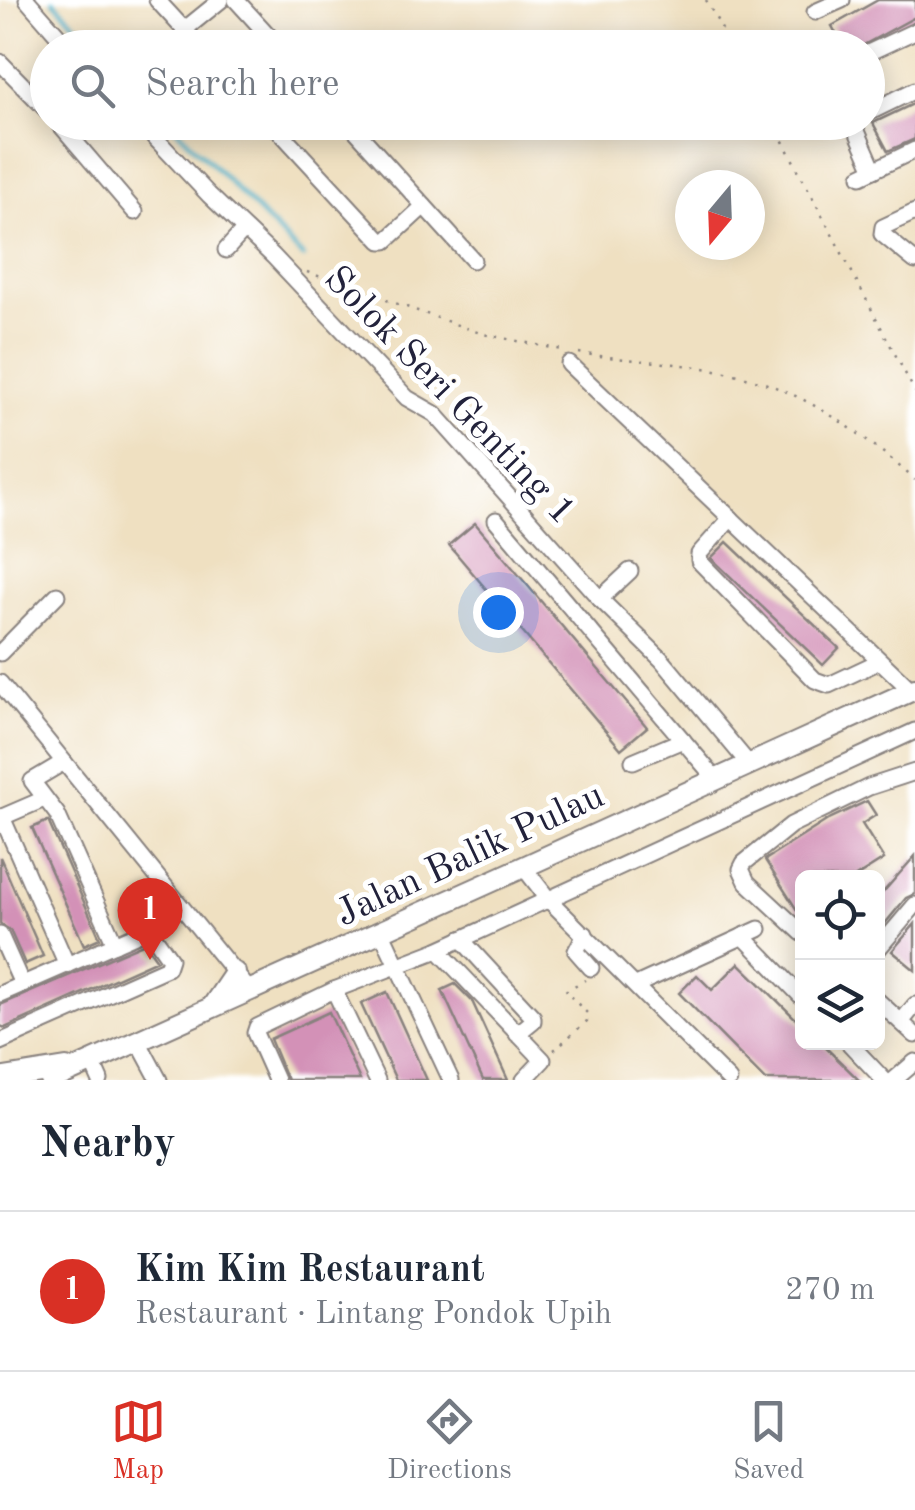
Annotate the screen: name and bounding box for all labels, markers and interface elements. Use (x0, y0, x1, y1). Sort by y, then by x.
search box (30, 30, 885, 140)
icon: search (65, 58, 120, 113)
text: Search here (145, 66, 340, 104)
north arrow (675, 170, 765, 260)
street label: Solok Seri Genting 1 (316, 260, 581, 532)
your location (473, 587, 524, 638)
street label: Jalan Balik Pulau (330, 777, 610, 934)
map controls (795, 870, 885, 1050)
button: locate (795, 870, 885, 960)
pin: 1 (118, 878, 182, 960)
button: layers (795, 960, 885, 1050)
text: Nearby (40, 1124, 176, 1166)
text: Kim Kim Restaurant (135, 1252, 485, 1290)
text: 1 (63, 1275, 82, 1307)
text: 270 m (785, 1275, 875, 1307)
text: Restaurant · Lintang Pondok Upih (135, 1299, 612, 1331)
tab: Map (111, 1394, 166, 1489)
tab: Directions (387, 1394, 512, 1489)
tab: Saved (733, 1394, 804, 1489)

